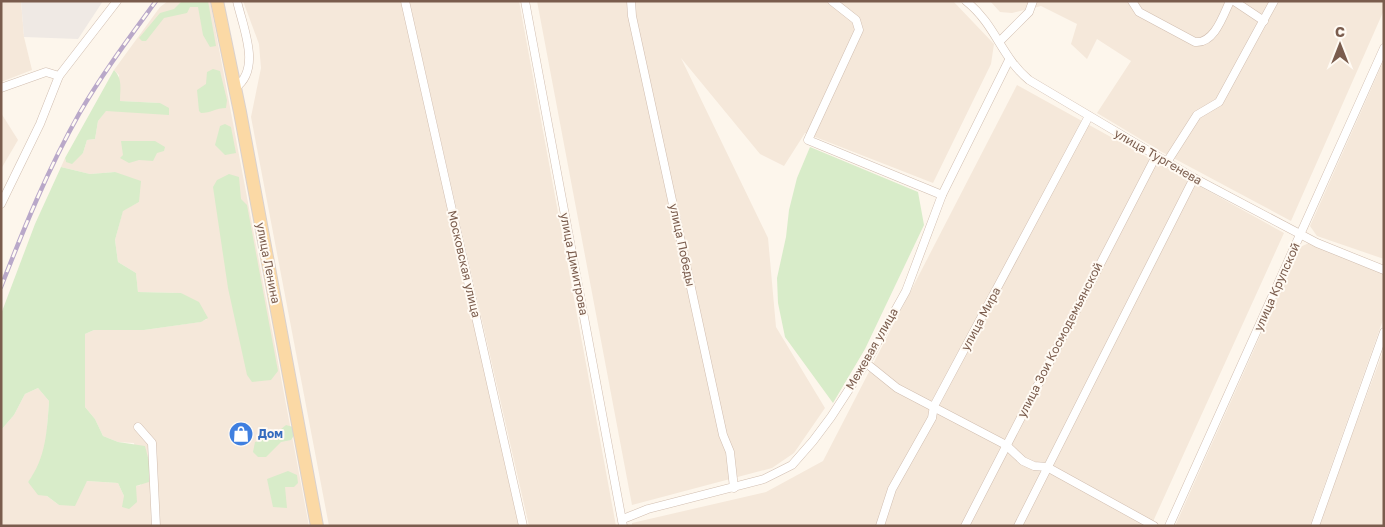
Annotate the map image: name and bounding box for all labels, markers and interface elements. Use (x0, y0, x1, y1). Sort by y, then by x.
north arrow (1315, 20, 1365, 70)
text: С (1335, 23, 1345, 40)
street label: улица Тургенева (1112, 125, 1205, 188)
street label: улица Победы (666, 202, 699, 288)
street label: Московская улица (445, 209, 484, 319)
street label: улица Димитрова (557, 211, 592, 316)
street label: улица Ленина (253, 221, 284, 305)
street label: улица Крупской (1250, 240, 1303, 333)
street label: улица Зои Космодемьянской (1014, 260, 1105, 420)
street label: улица Мира (958, 284, 1004, 353)
street label: Межевая улица (842, 305, 901, 392)
shop icon: Дом (228, 421, 254, 447)
place label: Дом (258, 426, 283, 441)

